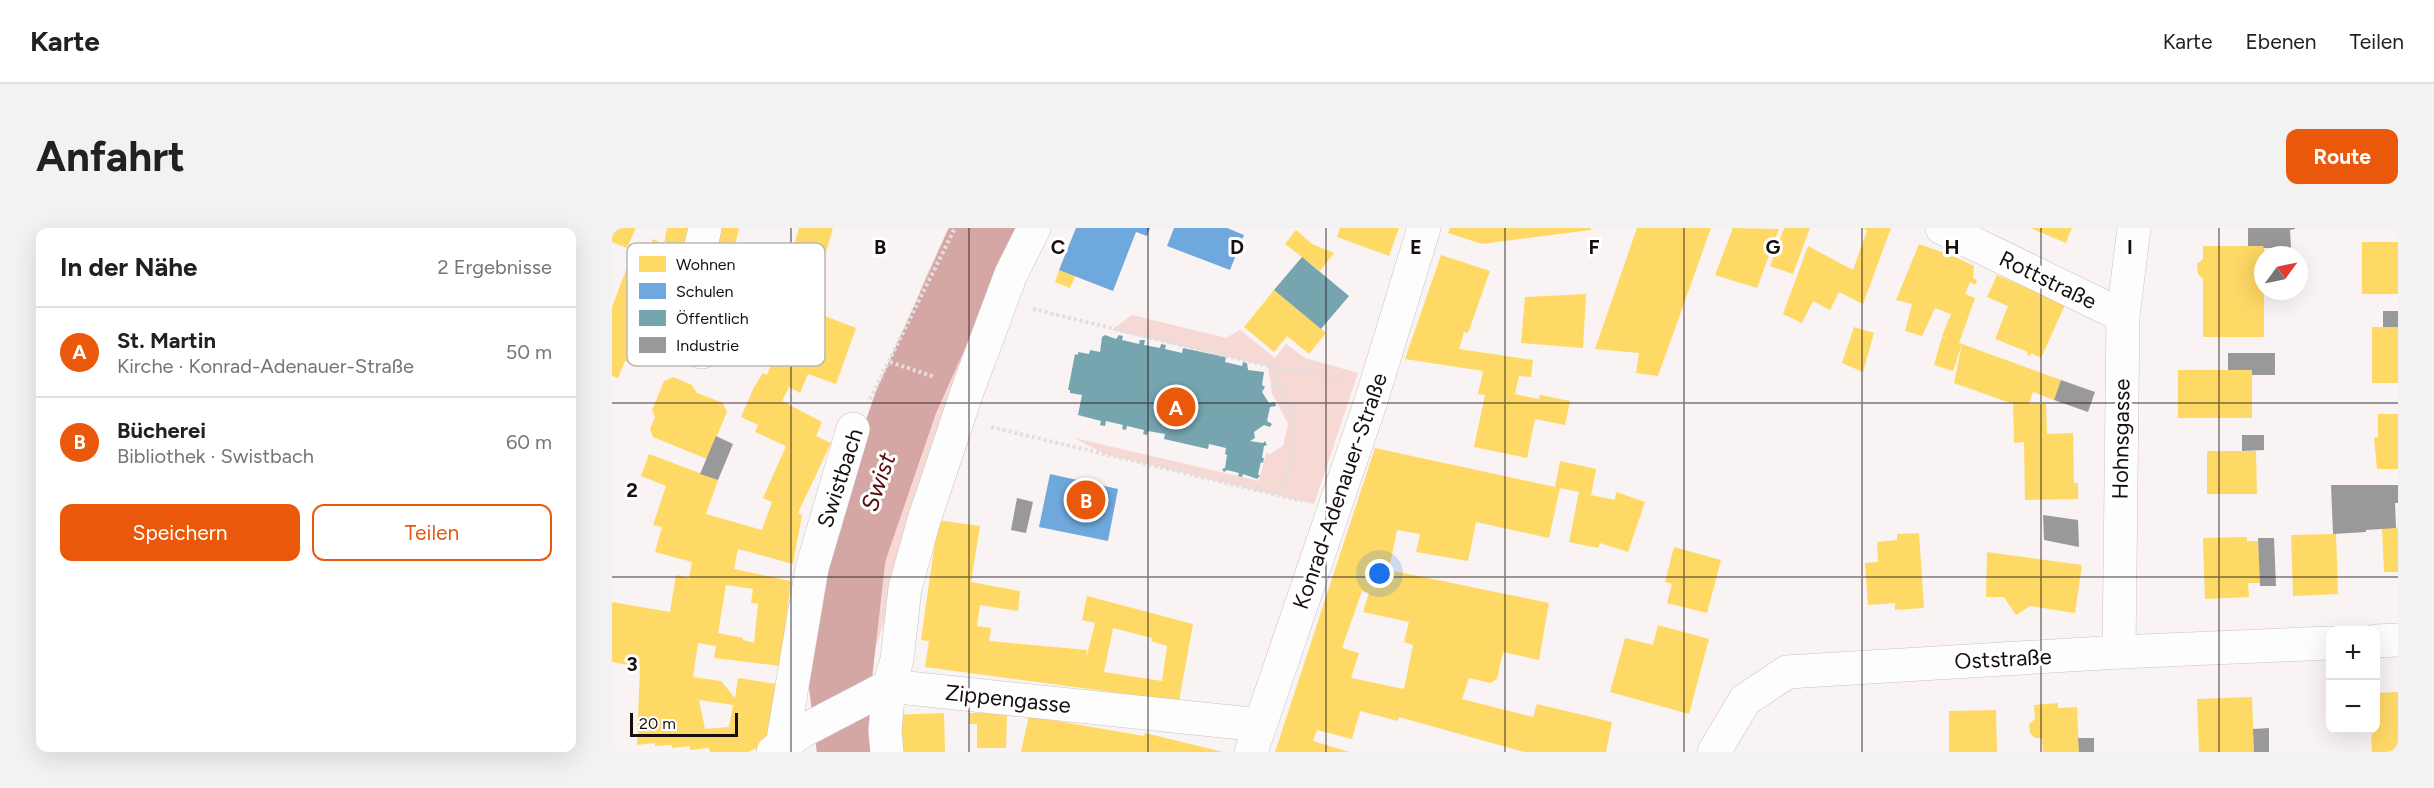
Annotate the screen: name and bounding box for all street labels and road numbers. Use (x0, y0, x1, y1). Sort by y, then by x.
street label: Rottstraße (1995, 245, 2101, 315)
street label: Konrad-Adenauer-Straße (1287, 369, 1393, 613)
street label: Hohnsgasse (2106, 378, 2136, 500)
street label: Swistbach (811, 425, 869, 531)
street label: Oststraße (1954, 643, 2052, 675)
street label: Zippengasse (944, 679, 1072, 719)

